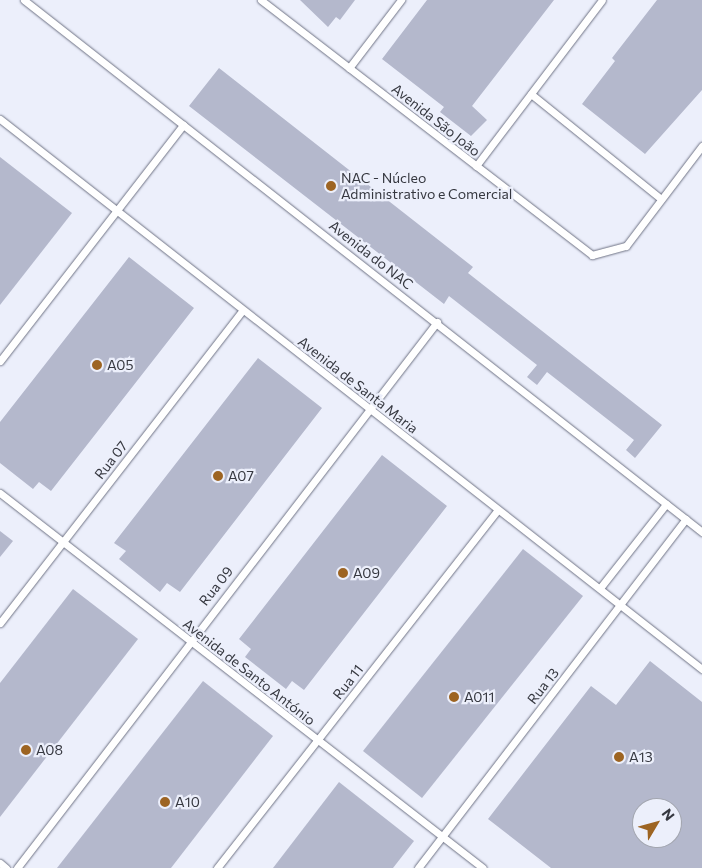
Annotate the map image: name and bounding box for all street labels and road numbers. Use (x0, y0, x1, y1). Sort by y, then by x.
street label: Avenida São João (388, 80, 484, 160)
street label: Avenida do NAC (326, 217, 416, 293)
street label: Avenida de Santa Maria (295, 333, 421, 437)
street label: Rua 07 (91, 438, 131, 482)
street label: Rua 09 (196, 563, 236, 609)
street label: Avenida de Santo António (180, 615, 318, 729)
street label: Rua 11 (329, 661, 367, 703)
street label: Rua 13 (524, 665, 562, 707)

